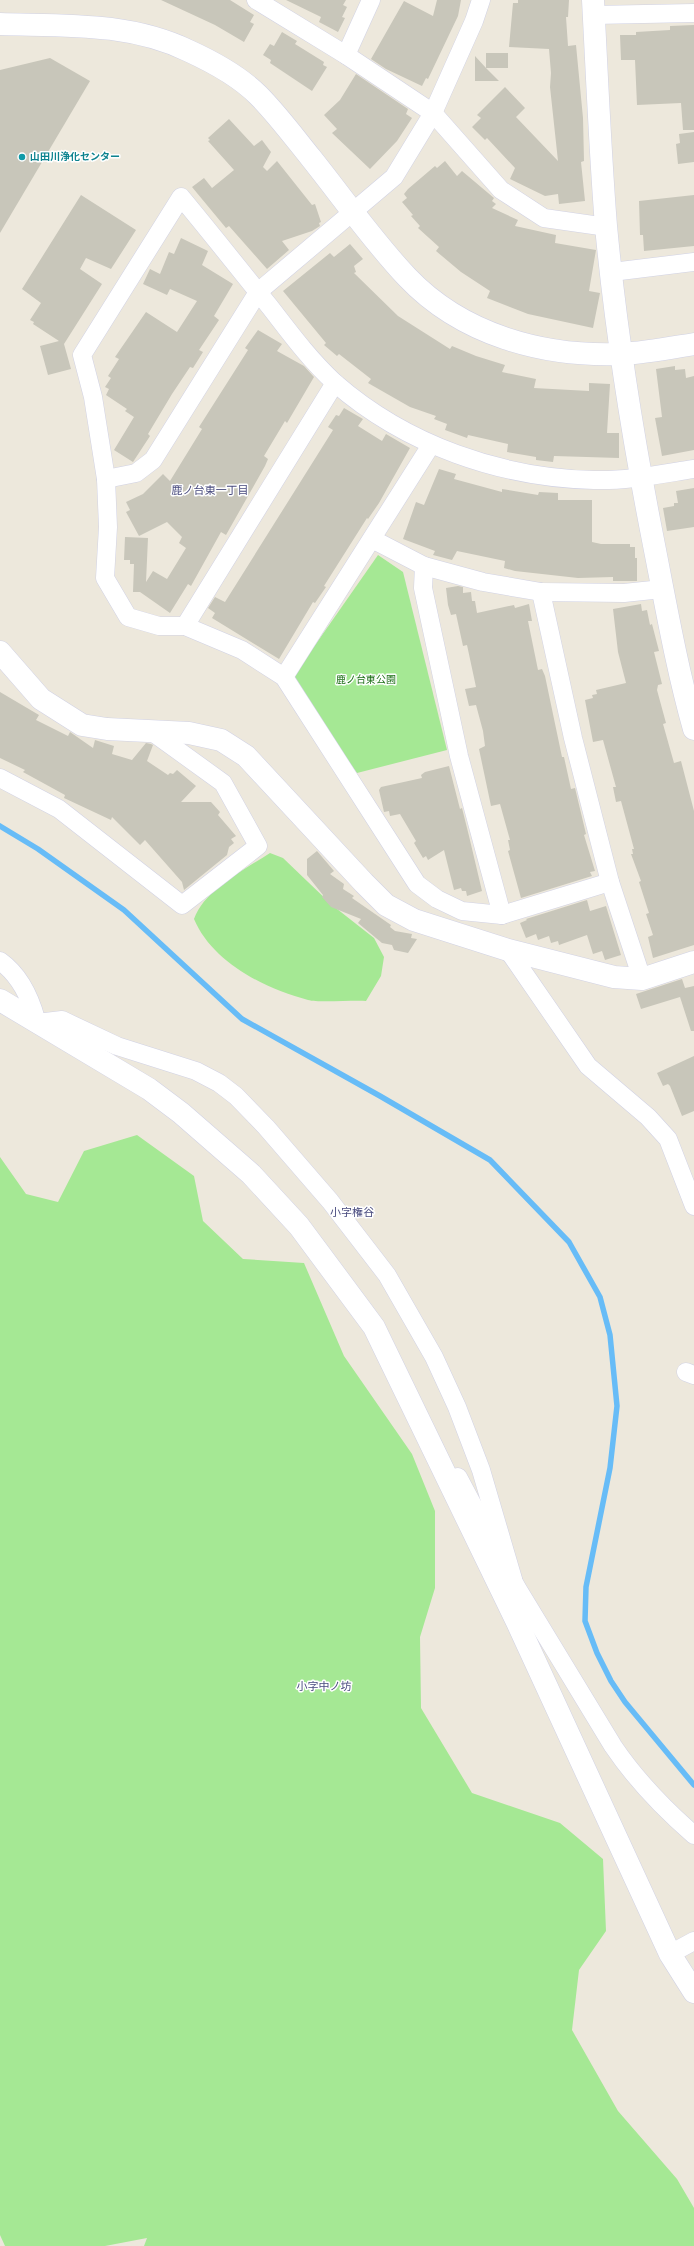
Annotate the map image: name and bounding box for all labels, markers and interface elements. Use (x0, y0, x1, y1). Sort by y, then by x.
place label: 山田川浄化センター (30, 151, 120, 163)
marker: 山田川浄化センター (17, 152, 27, 162)
district label: 鹿ノ台東一丁目 (172, 484, 249, 497)
park label: 鹿ノ台東公園 (336, 674, 396, 686)
district label: 小字権谷 (330, 1206, 374, 1219)
district label: 小字中ノ坊 (297, 1680, 352, 1693)

